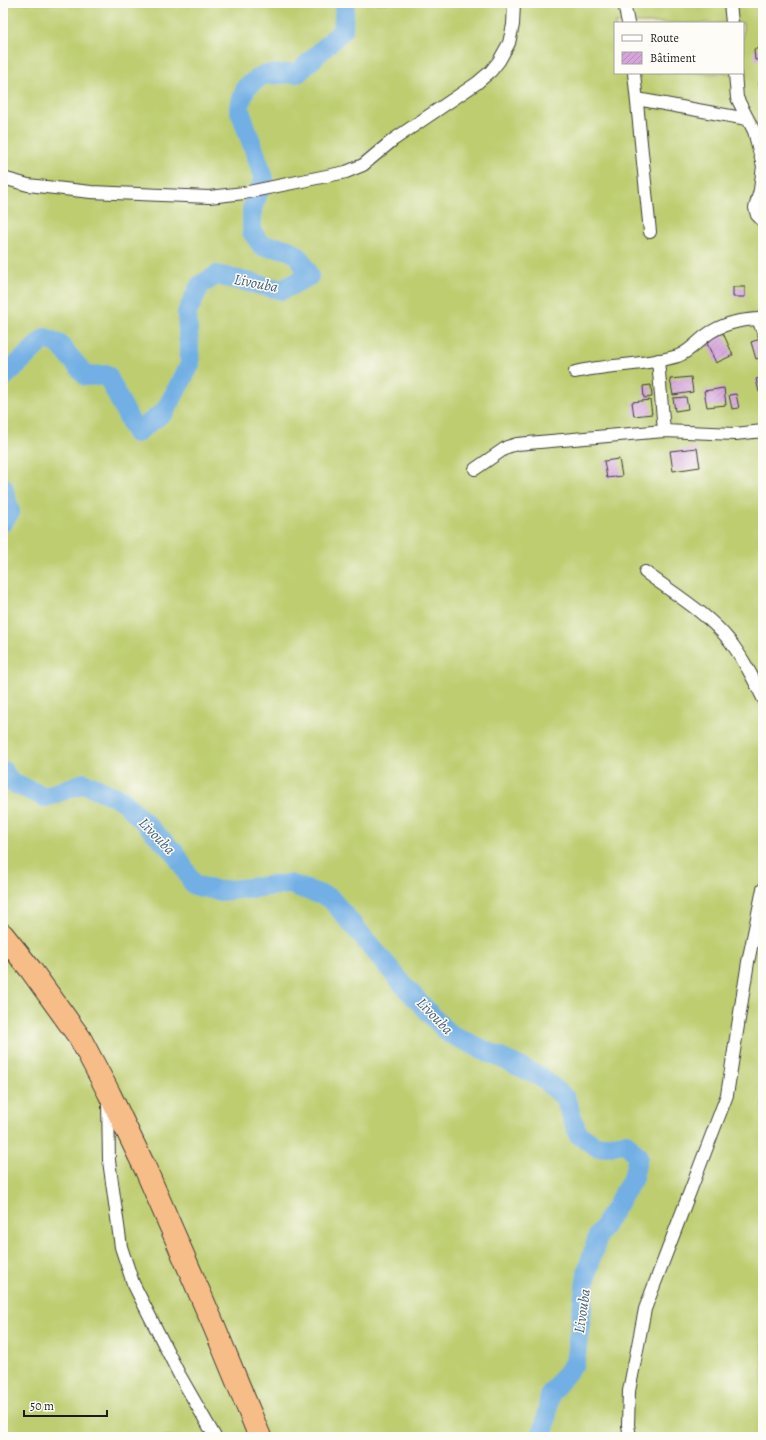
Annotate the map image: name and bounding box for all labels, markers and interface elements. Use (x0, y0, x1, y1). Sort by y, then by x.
legend (614, 22, 744, 74)
text: Route (650, 30, 679, 46)
text: Bâtiment (650, 50, 696, 66)
water label: Livouba (232, 269, 280, 297)
water label: Livouba (134, 813, 180, 859)
water label: Livouba (412, 993, 458, 1039)
water label: Livouba (569, 1288, 595, 1334)
scale bar (24, 1392, 107, 1418)
text: 50 m (30, 1398, 54, 1414)

